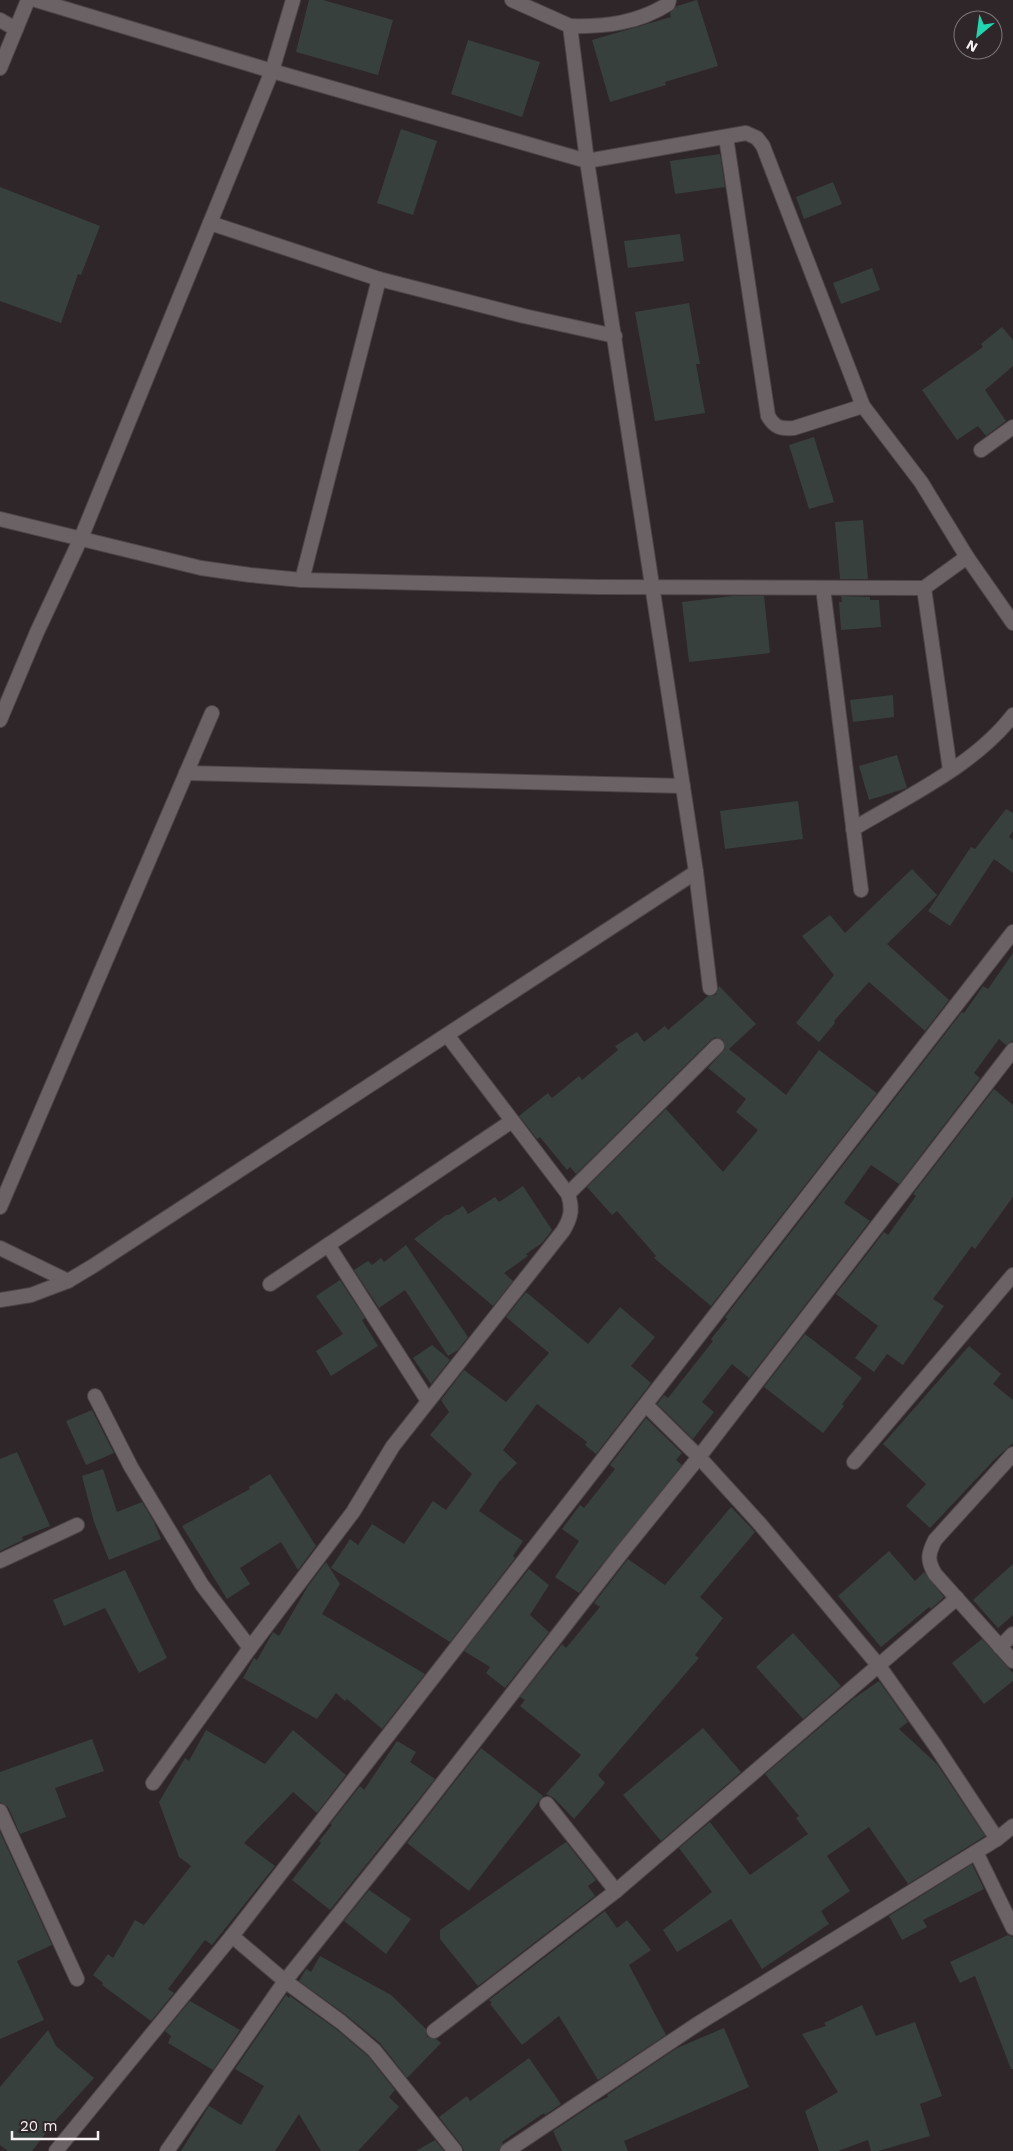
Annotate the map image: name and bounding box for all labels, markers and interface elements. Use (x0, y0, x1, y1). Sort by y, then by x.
north arrow (953, 10, 1003, 60)
text: N (963, 37, 980, 56)
scale bar (12, 2108, 99, 2140)
text: 20 m (20, 2117, 58, 2135)

